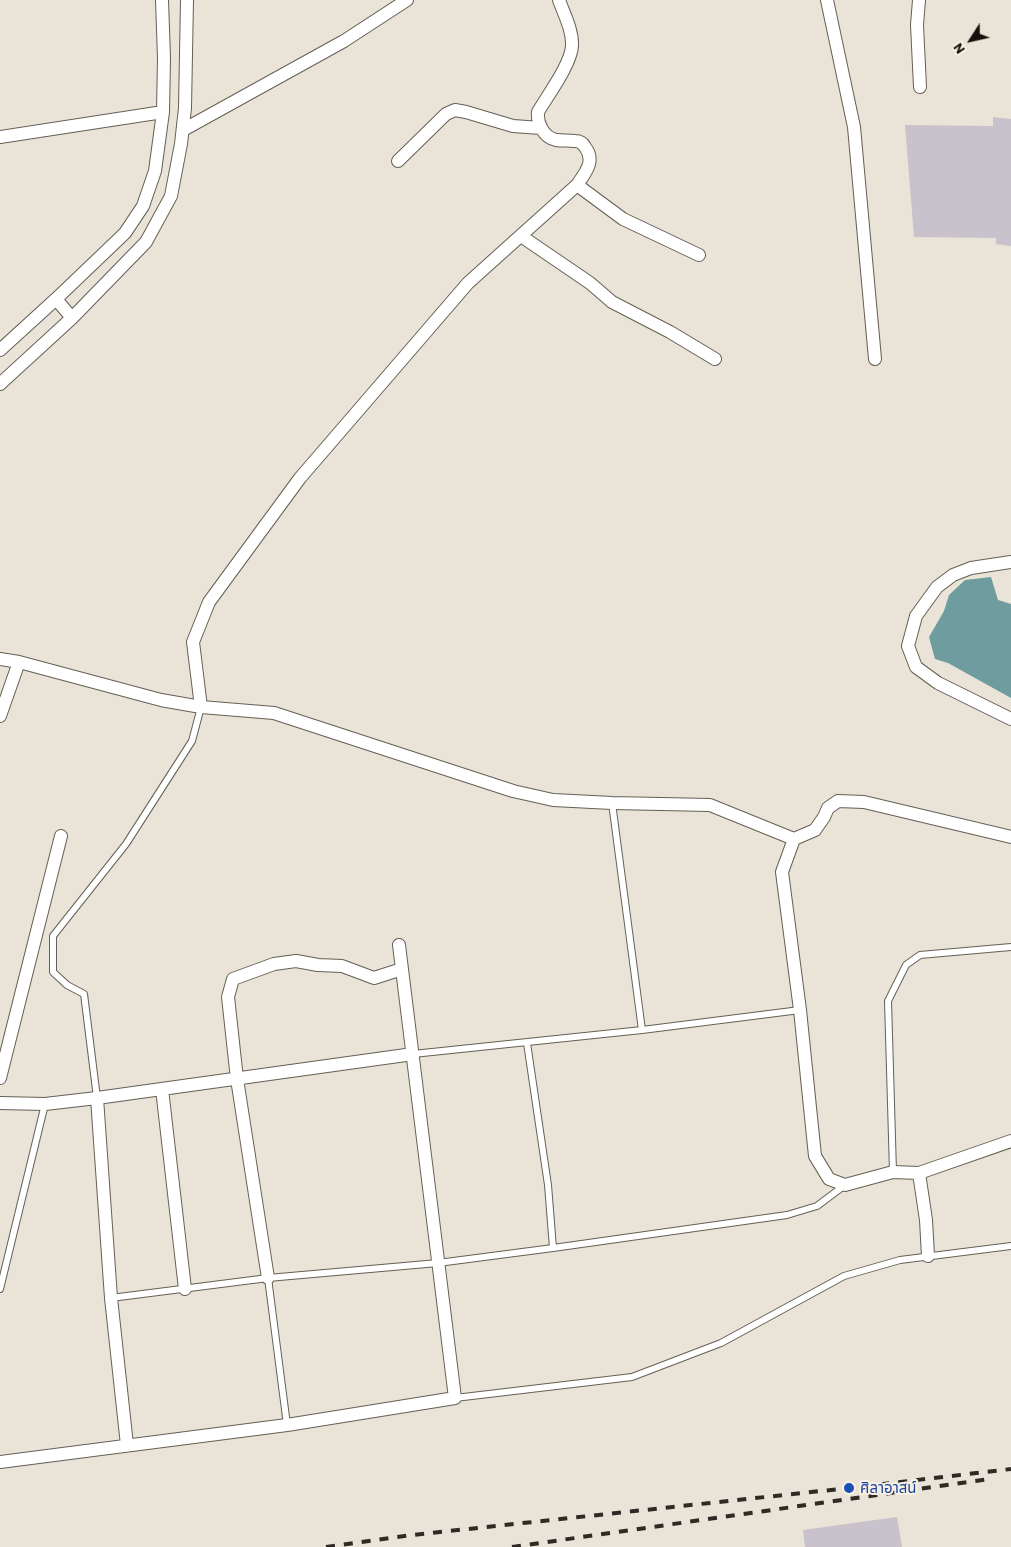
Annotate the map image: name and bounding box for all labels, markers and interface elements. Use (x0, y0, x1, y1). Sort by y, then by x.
north arrow (946, 15, 996, 65)
text: N (949, 40, 968, 58)
place label: ศิลาอาสน์ (860, 1479, 917, 1497)
marker: ศิลาอาสน์ (842, 1481, 856, 1495)

